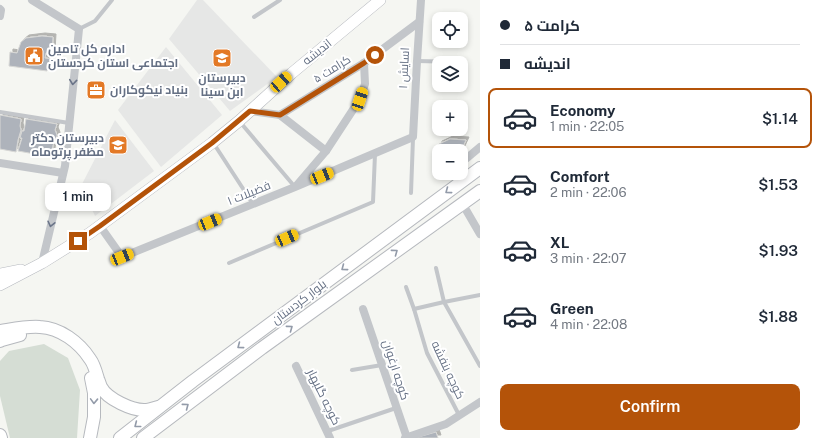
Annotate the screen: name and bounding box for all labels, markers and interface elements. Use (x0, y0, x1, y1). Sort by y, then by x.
map controls (432, 12, 468, 180)
button: locate (432, 12, 468, 48)
text: کرامت ۵ (524, 17, 580, 34)
street label: اندیشه (300, 36, 334, 68)
place label: اداره کل تامین اجتماعی استان کردستان (48, 42, 178, 71)
public building icon: اداره کل تامین اجتماعی استان کردستان (23, 45, 45, 67)
route start (366, 46, 384, 64)
school or university icon: دبیرستان ابن سینا (211, 47, 233, 69)
street label: اسایش ۱ (396, 47, 412, 89)
street label: کرامت ۵ (311, 52, 353, 86)
text: اندیشه (524, 55, 571, 72)
button: layers (432, 56, 468, 92)
car (268, 70, 294, 94)
place label: دبیرستان ابن سینا (198, 71, 246, 100)
one-way arrow (69, 79, 78, 85)
office icon: بنیاد نیکوکاران (85, 79, 107, 101)
place label: بنیاد نیکوکاران (110, 83, 188, 98)
car (351, 86, 369, 112)
button: + (432, 100, 468, 136)
icon: car (502, 100, 538, 136)
text: Economy (550, 102, 615, 119)
text: $1.14 (762, 110, 798, 127)
text: 1 min · 22:05 (550, 119, 624, 134)
place label: دبیرستان دکتر مظفر پرتوماه (30, 131, 104, 161)
school or university icon: دبیرستان دکتر مظفر پرتوماه (107, 134, 129, 156)
button: − (432, 144, 468, 180)
car (309, 166, 335, 186)
icon: car (502, 166, 538, 202)
text: Comfort (550, 168, 610, 185)
text: $1.53 (758, 176, 798, 193)
street label: فضیلات ۱ (225, 178, 273, 208)
callout: 1 min (45, 183, 111, 211)
text: 2 min · 22:06 (550, 185, 627, 200)
one-way arrow (446, 186, 453, 193)
text: 1 min (63, 189, 93, 204)
car (197, 212, 223, 232)
one-way arrow (48, 221, 56, 227)
car (274, 228, 300, 248)
route end (69, 232, 87, 250)
icon: car (502, 232, 538, 268)
text: XL (550, 234, 569, 251)
text: $1.93 (759, 242, 798, 259)
car (109, 247, 135, 267)
one-way arrow (391, 249, 398, 257)
text: 3 min · 22:07 (550, 251, 627, 266)
one-way arrow (341, 263, 348, 271)
street label: بلوار کردستان (269, 277, 329, 327)
icon: car (502, 298, 538, 334)
text: Green (550, 300, 594, 317)
text: $1.88 (758, 308, 798, 325)
text: 4 min · 22:08 (550, 317, 627, 332)
one-way arrow (285, 326, 292, 333)
street label: کوچه ارغوان (378, 338, 412, 403)
street label: کوچه بنفشه (427, 339, 468, 402)
one-way arrow (237, 341, 244, 348)
street label: کوچه گلبهار (302, 366, 344, 428)
button: Confirm (500, 384, 800, 430)
one-way arrow (90, 398, 98, 404)
one-way arrow (181, 404, 188, 411)
one-way arrow (134, 420, 141, 427)

